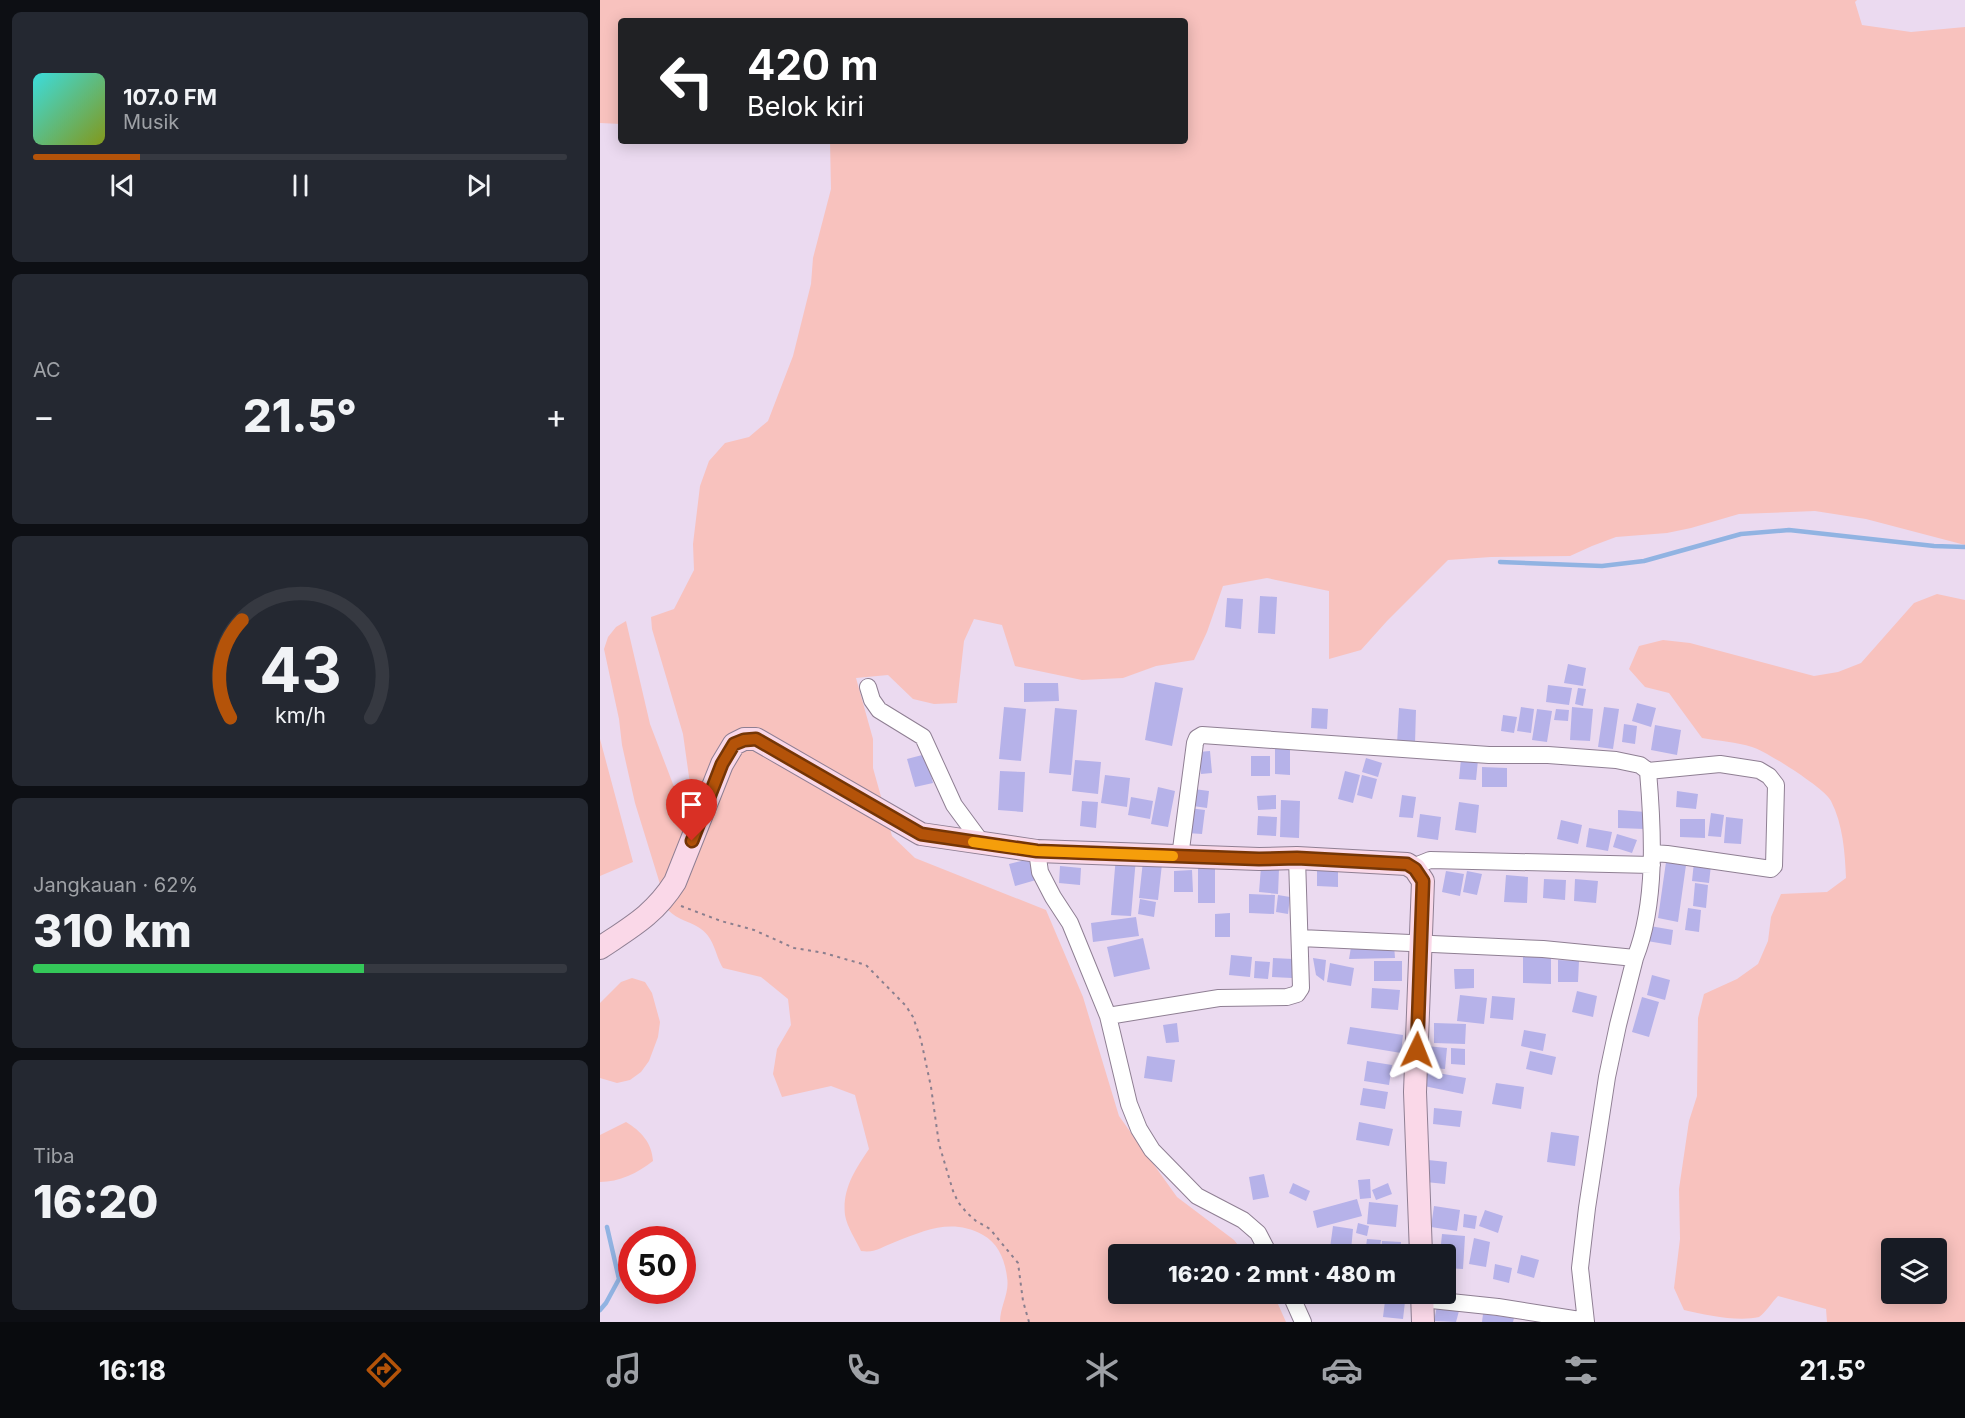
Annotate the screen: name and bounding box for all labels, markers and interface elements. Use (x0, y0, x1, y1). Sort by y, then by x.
text: 420 m (747, 39, 878, 90)
icon: left (648, 42, 726, 120)
text: 107.0 FM (123, 84, 217, 110)
text: Belok kiri (747, 90, 864, 123)
text: Musik (123, 110, 179, 134)
icon: previous (106, 169, 139, 202)
icon: pause (284, 169, 317, 202)
icon: next (462, 169, 495, 202)
text: AC (33, 358, 61, 382)
text: 21.5° (243, 388, 357, 443)
text: − (33, 396, 55, 436)
text: + (545, 396, 567, 436)
text: 43 (259, 632, 341, 707)
text: km/h (275, 702, 325, 728)
pin (666, 779, 717, 841)
icon: arrive (675, 788, 708, 821)
text: Jangkauan · 62% (33, 873, 198, 897)
text: 310 km (33, 903, 192, 958)
position arrow (1385, 1018, 1449, 1082)
text: Tiba (33, 1144, 74, 1168)
text: 16:20 (33, 1174, 158, 1229)
speed limit sign: 50 (618, 1226, 696, 1304)
map controls (1881, 1238, 1947, 1304)
button: layers (1881, 1238, 1947, 1304)
text: 16:20 · 2 mnt · 480 m (1168, 1261, 1396, 1287)
icon: directions (363, 1349, 405, 1391)
icon: music (603, 1349, 645, 1391)
icon: phone (842, 1349, 884, 1391)
icon: climate (1081, 1349, 1123, 1391)
icon: car (1321, 1349, 1363, 1391)
icon: filters (1560, 1349, 1602, 1391)
text: 16:18 (99, 1354, 166, 1387)
text: 21.5° (1799, 1354, 1866, 1387)

